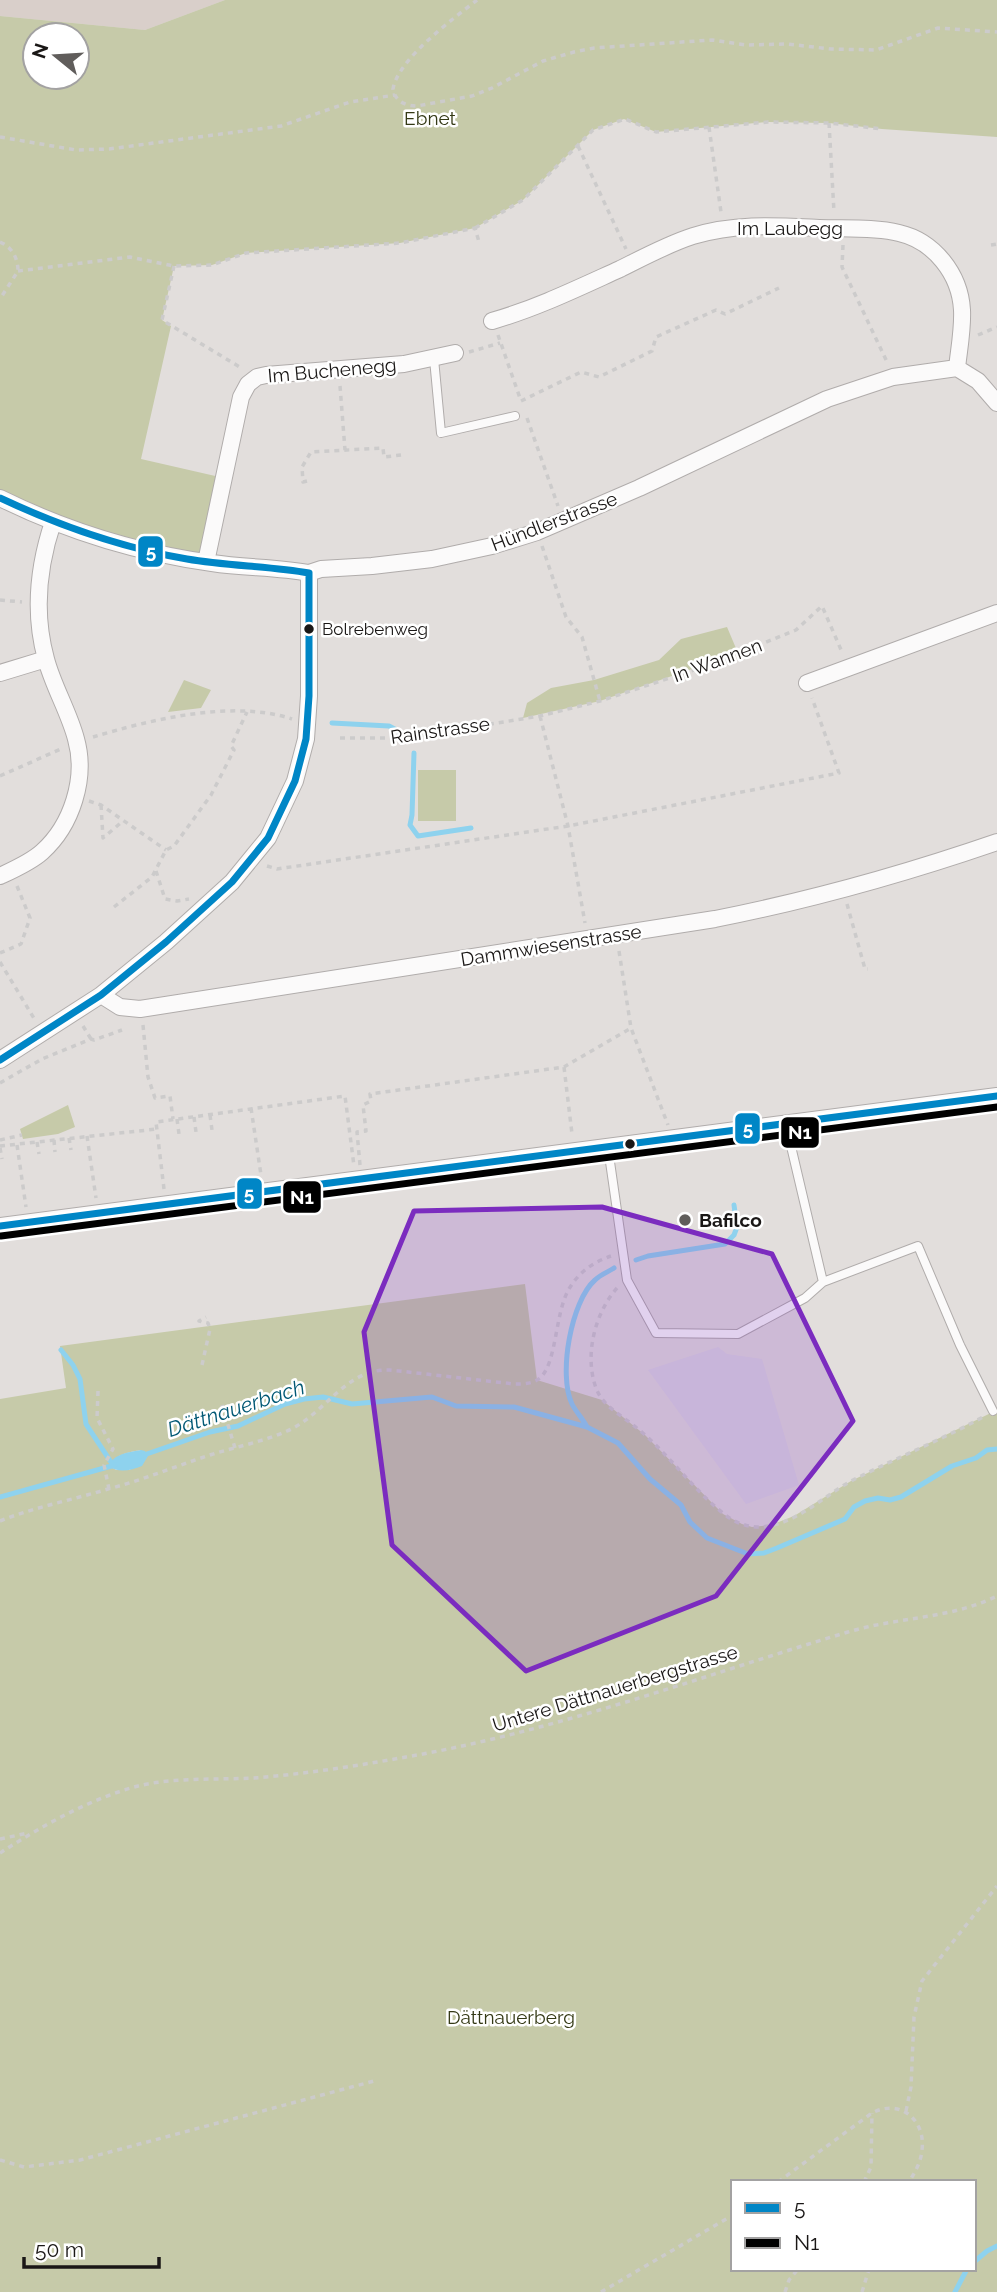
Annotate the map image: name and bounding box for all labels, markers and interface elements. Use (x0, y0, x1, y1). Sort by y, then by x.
north arrow (21, 21, 91, 91)
text: N (27, 40, 53, 61)
park label: Ebnet (404, 107, 457, 129)
street label: Im Laubegg (737, 217, 843, 239)
street label: Im Buchenegg (267, 353, 397, 387)
street label: Hündlerstrasse (488, 487, 620, 555)
line badge: 5 (137, 535, 164, 568)
text: 5 (146, 540, 156, 562)
place label: Bolrebenweg (322, 619, 428, 639)
marker: Bolrebenweg (302, 622, 316, 636)
street label: In Wannen (669, 634, 765, 686)
street label: Rainstrasse (389, 712, 491, 748)
street label: Dammwiesenstrasse (459, 920, 643, 970)
line badge: 5 (734, 1112, 761, 1145)
line badge: N1 (780, 1116, 820, 1149)
text: 5 (743, 1117, 753, 1139)
text: N1 (788, 1121, 812, 1143)
unlabelled marker (623, 1137, 637, 1151)
line badge: 5 (236, 1177, 263, 1210)
line badge: N1 (282, 1180, 322, 1214)
text: 5 (244, 1182, 254, 1204)
text: N1 (290, 1186, 314, 1208)
place label: Bafilco (699, 1209, 762, 1231)
marker: Bafilco (677, 1212, 693, 1228)
water label: Dättnauerbach (164, 1374, 308, 1442)
street label: Untere Dättnauerbergstrasse (490, 1640, 740, 1736)
park label: Dättnauerberg (447, 2006, 575, 2028)
legend (731, 2180, 976, 2271)
text: 5 (794, 2195, 805, 2220)
scale bar (24, 2226, 159, 2270)
text: N1 (794, 2230, 819, 2255)
text: 50 m (35, 2237, 84, 2262)

